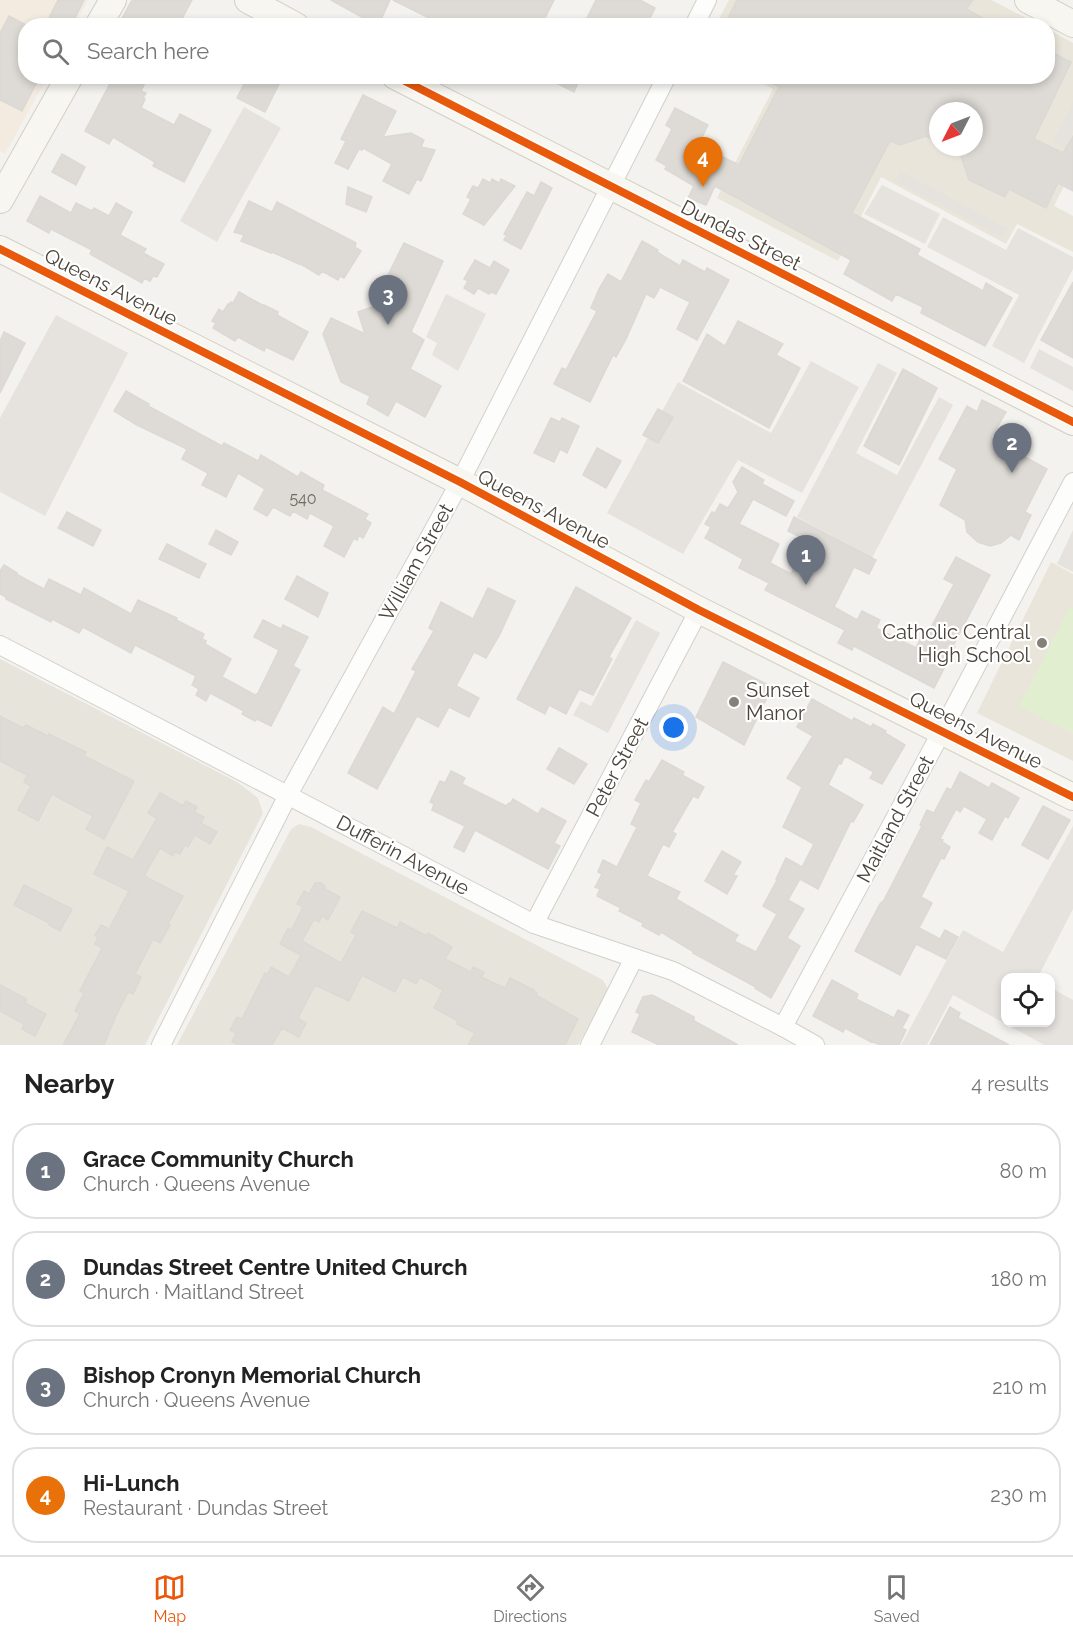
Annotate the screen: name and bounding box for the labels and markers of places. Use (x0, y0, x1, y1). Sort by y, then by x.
pin: 4 (684, 138, 722, 187)
pin: 3 (368, 276, 408, 325)
pin: 2 (992, 424, 1032, 473)
pin: 1 (786, 536, 826, 585)
place label: Catholic Central High School (882, 620, 1031, 667)
marker: Catholic Central High School (1035, 636, 1049, 650)
place label: Sunset Manor (746, 678, 810, 725)
marker: Sunset Manor (727, 695, 741, 709)

